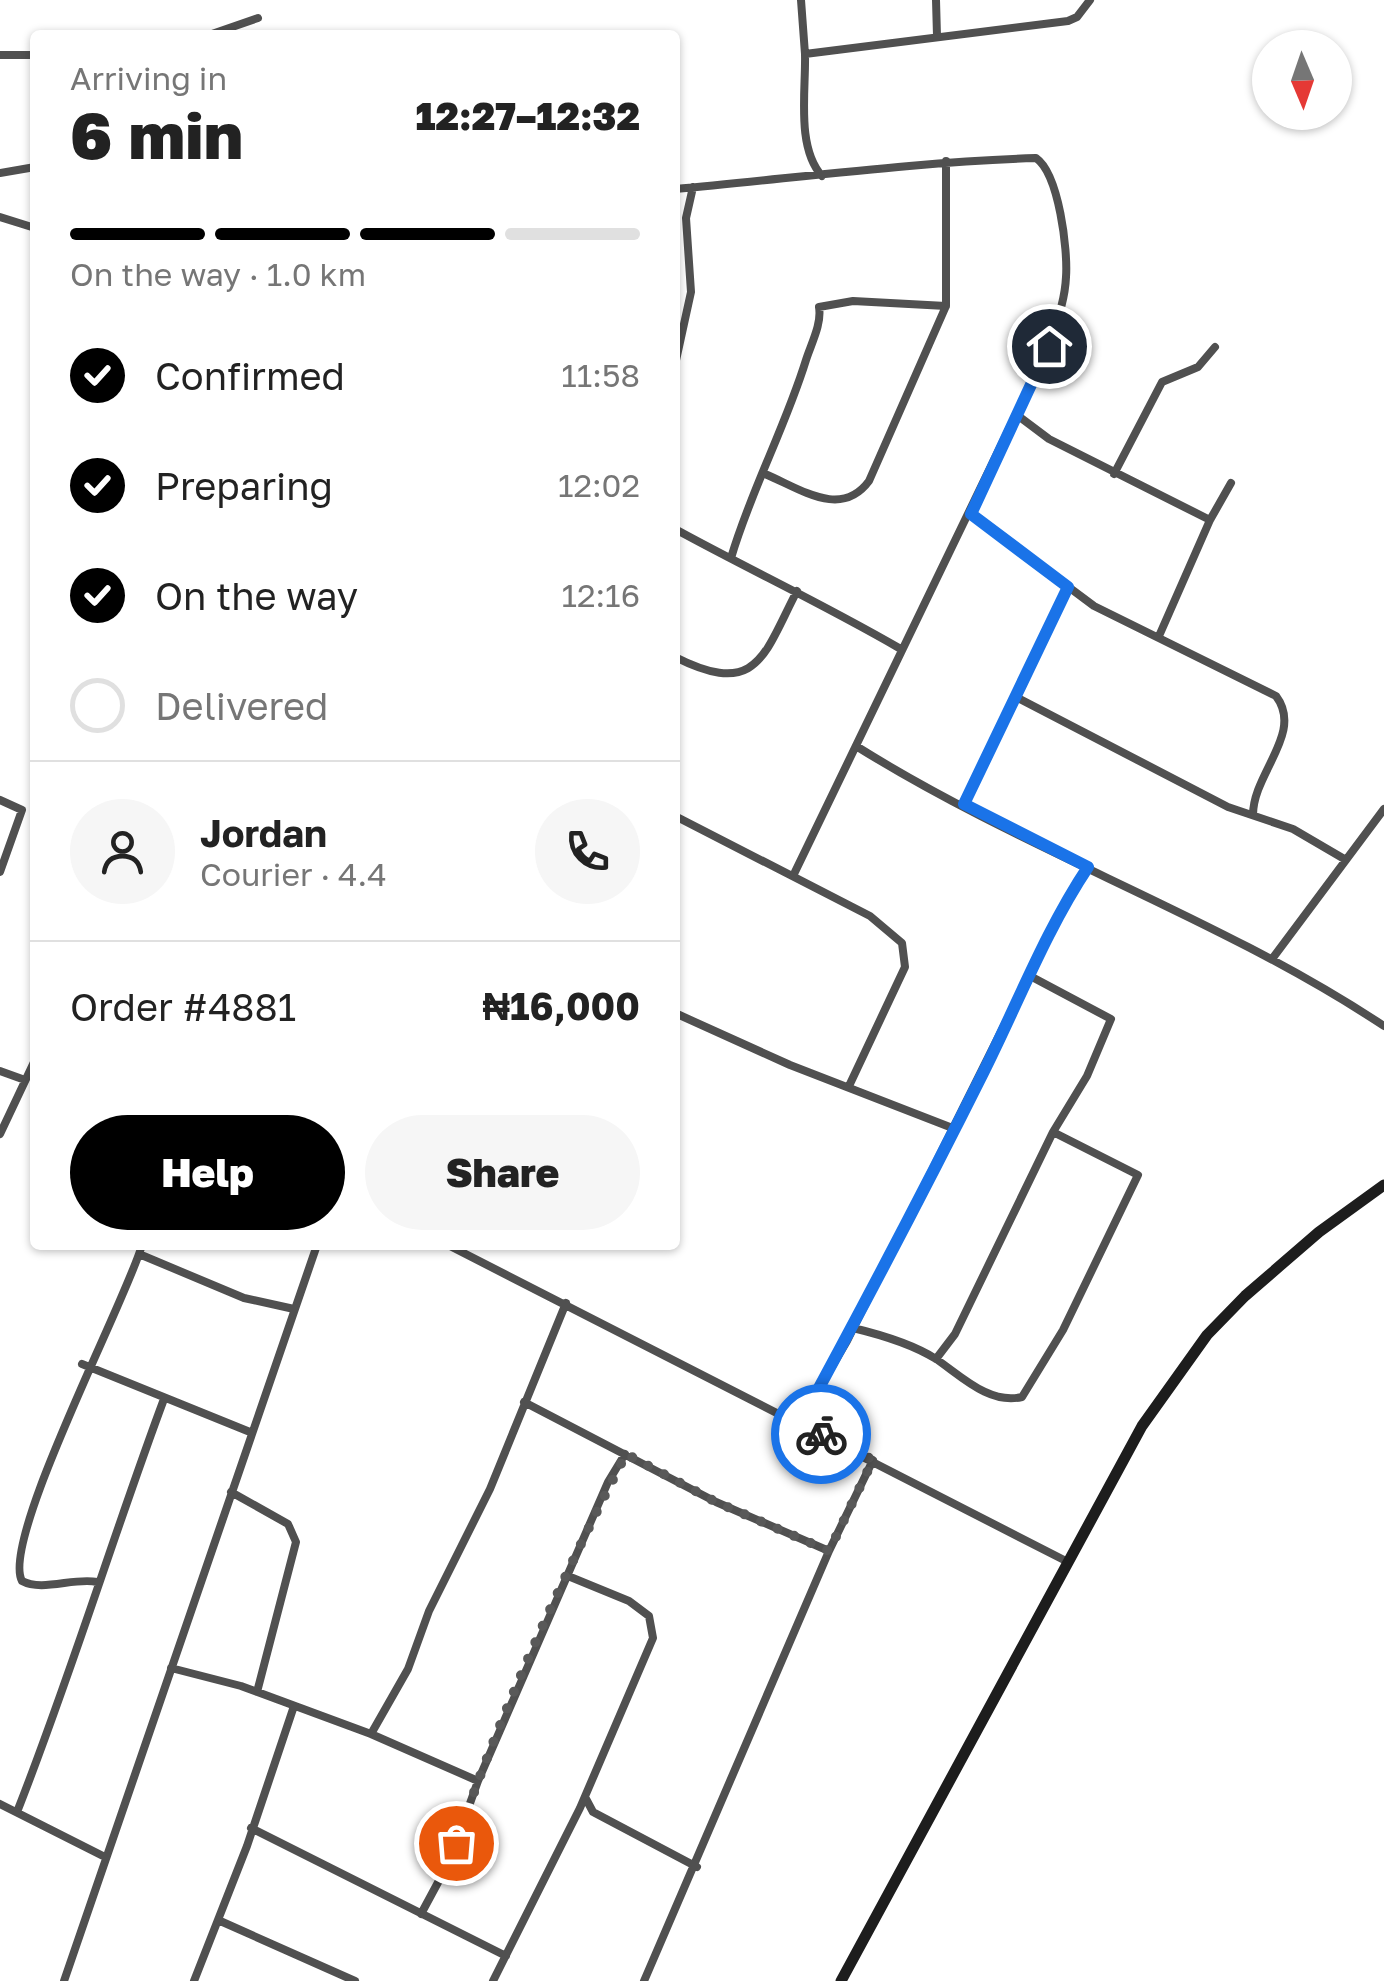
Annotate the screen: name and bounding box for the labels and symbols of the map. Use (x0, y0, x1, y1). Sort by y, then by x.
north arrow (1252, 30, 1352, 130)
pin (1007, 304, 1092, 389)
courier (771, 1384, 871, 1484)
pin (414, 1801, 499, 1886)

